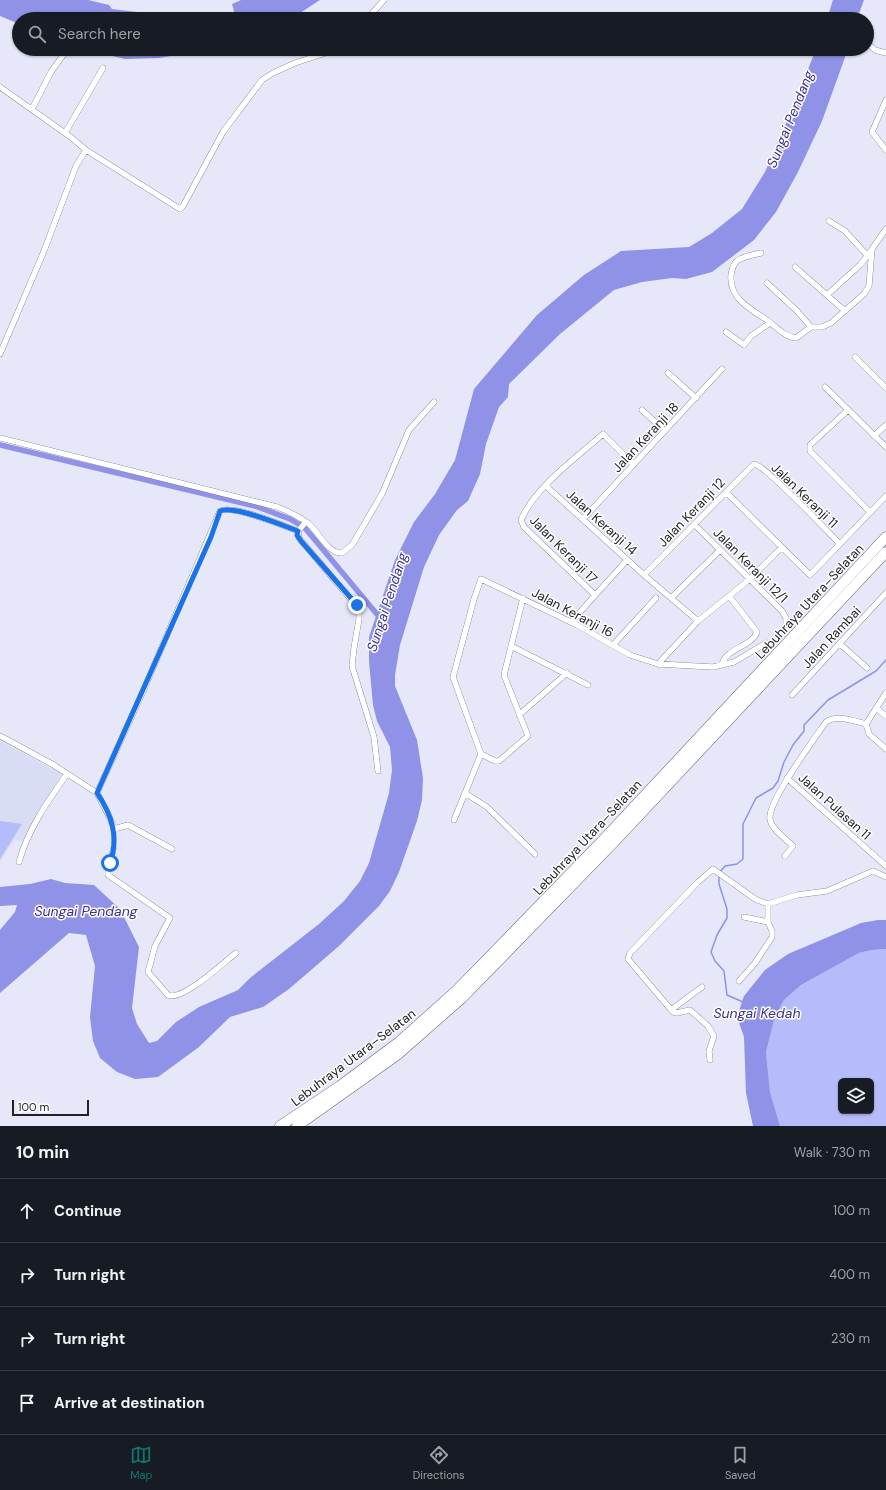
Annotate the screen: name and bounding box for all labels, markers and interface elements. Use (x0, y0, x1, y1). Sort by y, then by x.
search box (12, 12, 874, 56)
icon: search (26, 23, 48, 45)
text: Search here (58, 24, 141, 44)
water label: Sungai Pendang (762, 68, 818, 170)
street label: Jalan Keranji 18 (608, 399, 682, 476)
street label: Jalan Keranji 11 (768, 459, 842, 531)
street label: Jalan Keranji 12 (654, 474, 729, 550)
street label: Jalan Keranji 14 (563, 486, 641, 559)
street label: Jalan Keranji 17 (526, 512, 601, 587)
street label: Jalan Keranji 12/1 (710, 524, 792, 606)
street label: Lebuhraya Utara–Selatan (751, 540, 867, 663)
water label: Sungai Pendang (362, 550, 412, 654)
street label: Jalan Keranji 16 (529, 584, 617, 641)
route end (348, 596, 366, 614)
street label: Jalan Rambai (798, 603, 865, 672)
street label: Jalan Pulasan 11 (795, 769, 875, 843)
street label: Lebuhraya Utara–Selatan (529, 776, 645, 899)
route start (101, 854, 119, 872)
water label: Sungai Pendang (34, 902, 138, 920)
water label: Sungai Kedah (713, 1004, 801, 1022)
street label: Lebuhraya Utara–Selatan (288, 1005, 419, 1110)
map controls (838, 1078, 874, 1114)
button: layers (838, 1078, 874, 1114)
scale bar (12, 1098, 89, 1117)
text: 100 m (18, 1100, 49, 1114)
text: 10 min (16, 1141, 69, 1163)
text: Walk · 730 m (794, 1144, 870, 1161)
icon: ahead (16, 1200, 38, 1222)
text: Continue (54, 1201, 122, 1221)
text: 100 m (833, 1202, 870, 1219)
icon: right (16, 1264, 38, 1286)
text: Turn right (54, 1265, 125, 1285)
text: 400 m (829, 1266, 870, 1283)
icon: right (16, 1328, 38, 1350)
text: Turn right (54, 1329, 125, 1349)
text: 230 m (831, 1330, 870, 1347)
icon: arrive (16, 1392, 38, 1414)
text: Arrive at destination (54, 1393, 205, 1413)
tab: Map (130, 1444, 152, 1482)
tab: Directions (413, 1444, 465, 1482)
tab: Saved (725, 1444, 756, 1482)

